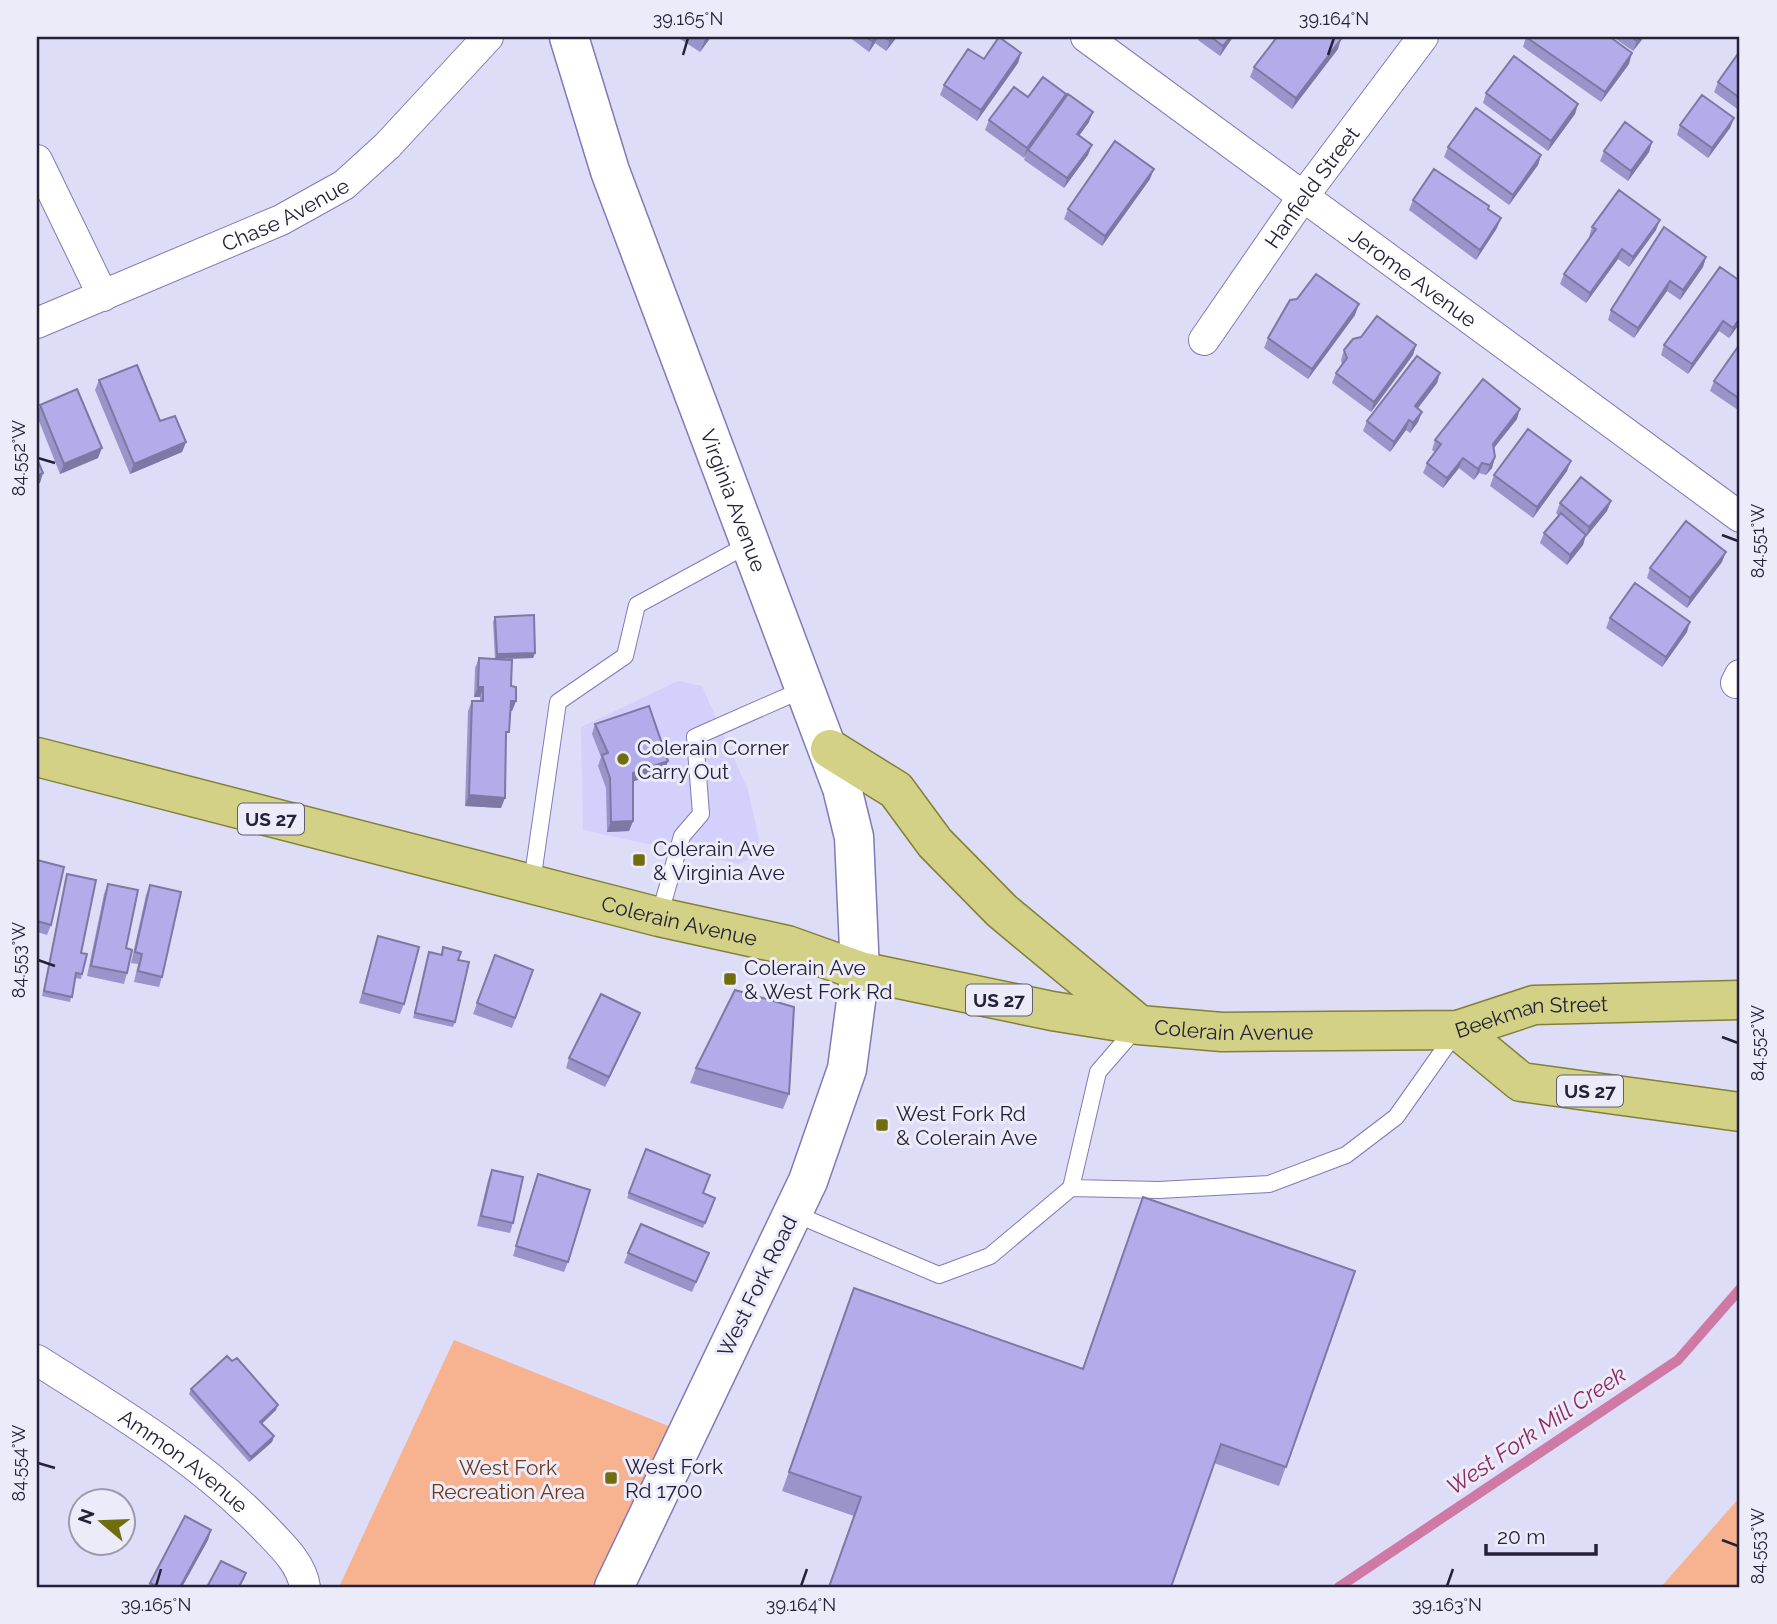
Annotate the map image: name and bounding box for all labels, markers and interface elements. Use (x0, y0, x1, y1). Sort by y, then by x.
text: 39.165°N (653, 8, 723, 29)
text: 39.164°N (1299, 8, 1369, 29)
street label: Hanfield Street (1259, 121, 1364, 253)
street label: Chase Avenue (218, 172, 353, 256)
street label: Jerome Avenue (1345, 222, 1482, 332)
text: 84.552°W (8, 420, 29, 496)
street label: Virginia Avenue (696, 426, 772, 575)
text: 84.551°W (1747, 504, 1768, 578)
place label: Colerain Corner Carry Out (637, 735, 790, 784)
marker: Colerain Corner Carry Out (615, 751, 631, 767)
road number: US 27 (238, 804, 304, 834)
place label: Colerain Ave & Virginia Ave (653, 836, 785, 885)
marker: Colerain Ave & Virginia Ave (631, 852, 647, 868)
street label: Colerain Avenue (599, 890, 760, 951)
text: 84.553°W (8, 922, 29, 998)
place label: Colerain Ave & West Fork Rd (744, 955, 893, 1004)
marker: Colerain Ave & West Fork Rd (722, 971, 738, 987)
road number: US 27 (966, 984, 1032, 1016)
street label: Beekman Street (1452, 991, 1608, 1043)
text: 84.552°W (1747, 1005, 1768, 1081)
street label: Colerain Avenue (1153, 1014, 1313, 1044)
road number: US 27 (1557, 1076, 1623, 1106)
place label: West Fork Rd & Colerain Ave (896, 1101, 1037, 1150)
marker: West Fork Rd & Colerain Ave (874, 1117, 890, 1133)
street label: West Fork Road (712, 1211, 802, 1361)
water label: West Fork Mill Creek (1441, 1360, 1631, 1500)
street label: Ammon Avenue (114, 1403, 254, 1518)
text: 84.554°W (8, 1424, 29, 1501)
place label: West Fork Rd 1700 (625, 1454, 723, 1503)
park label: West Fork Recreation Area (431, 1455, 585, 1504)
marker: West Fork Rd 1700 (603, 1470, 619, 1486)
north arrow (66, 1488, 136, 1558)
text: N (73, 1506, 99, 1527)
text: 84.553°W (1747, 1508, 1768, 1584)
scale bar (1486, 1512, 1597, 1556)
text: 20 m (1497, 1524, 1545, 1549)
text: 39.165°N (121, 1594, 191, 1615)
text: 39.164°N (766, 1594, 836, 1615)
text: 39.163°N (1412, 1594, 1482, 1615)

